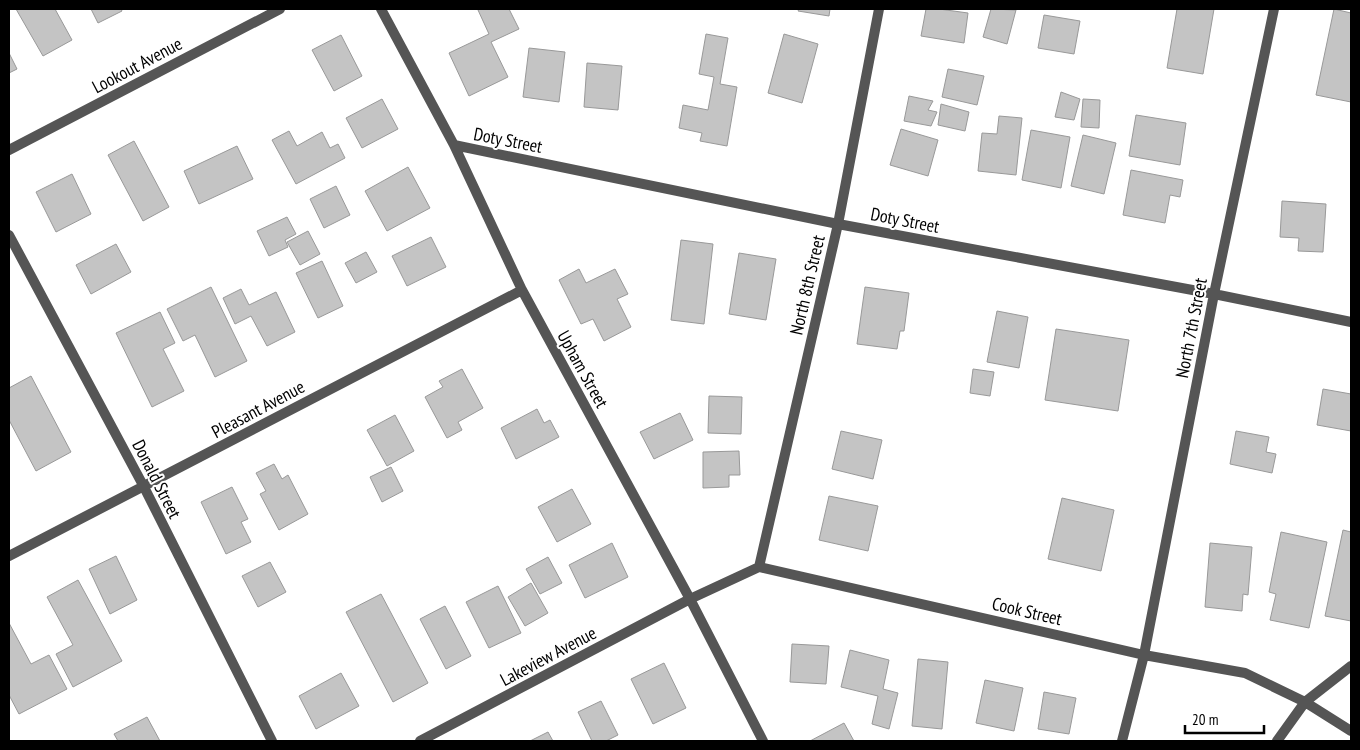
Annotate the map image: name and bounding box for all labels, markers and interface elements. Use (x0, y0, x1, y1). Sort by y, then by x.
street label: Lookout Avenue (88, 32, 186, 98)
street label: Doty Street (472, 122, 544, 158)
street label: Doty Street (869, 202, 941, 238)
street label: North 8th Street (784, 233, 830, 337)
street label: North 7th Street (1170, 276, 1212, 380)
street label: Upham Street (552, 326, 614, 412)
street label: Pleasant Avenue (208, 375, 308, 443)
street label: Donald Street (127, 436, 187, 522)
street label: Cook Street (990, 592, 1064, 630)
street label: Lakeview Avenue (496, 621, 600, 691)
scale bar (1185, 702, 1264, 734)
text: 20 m (1192, 710, 1218, 729)

